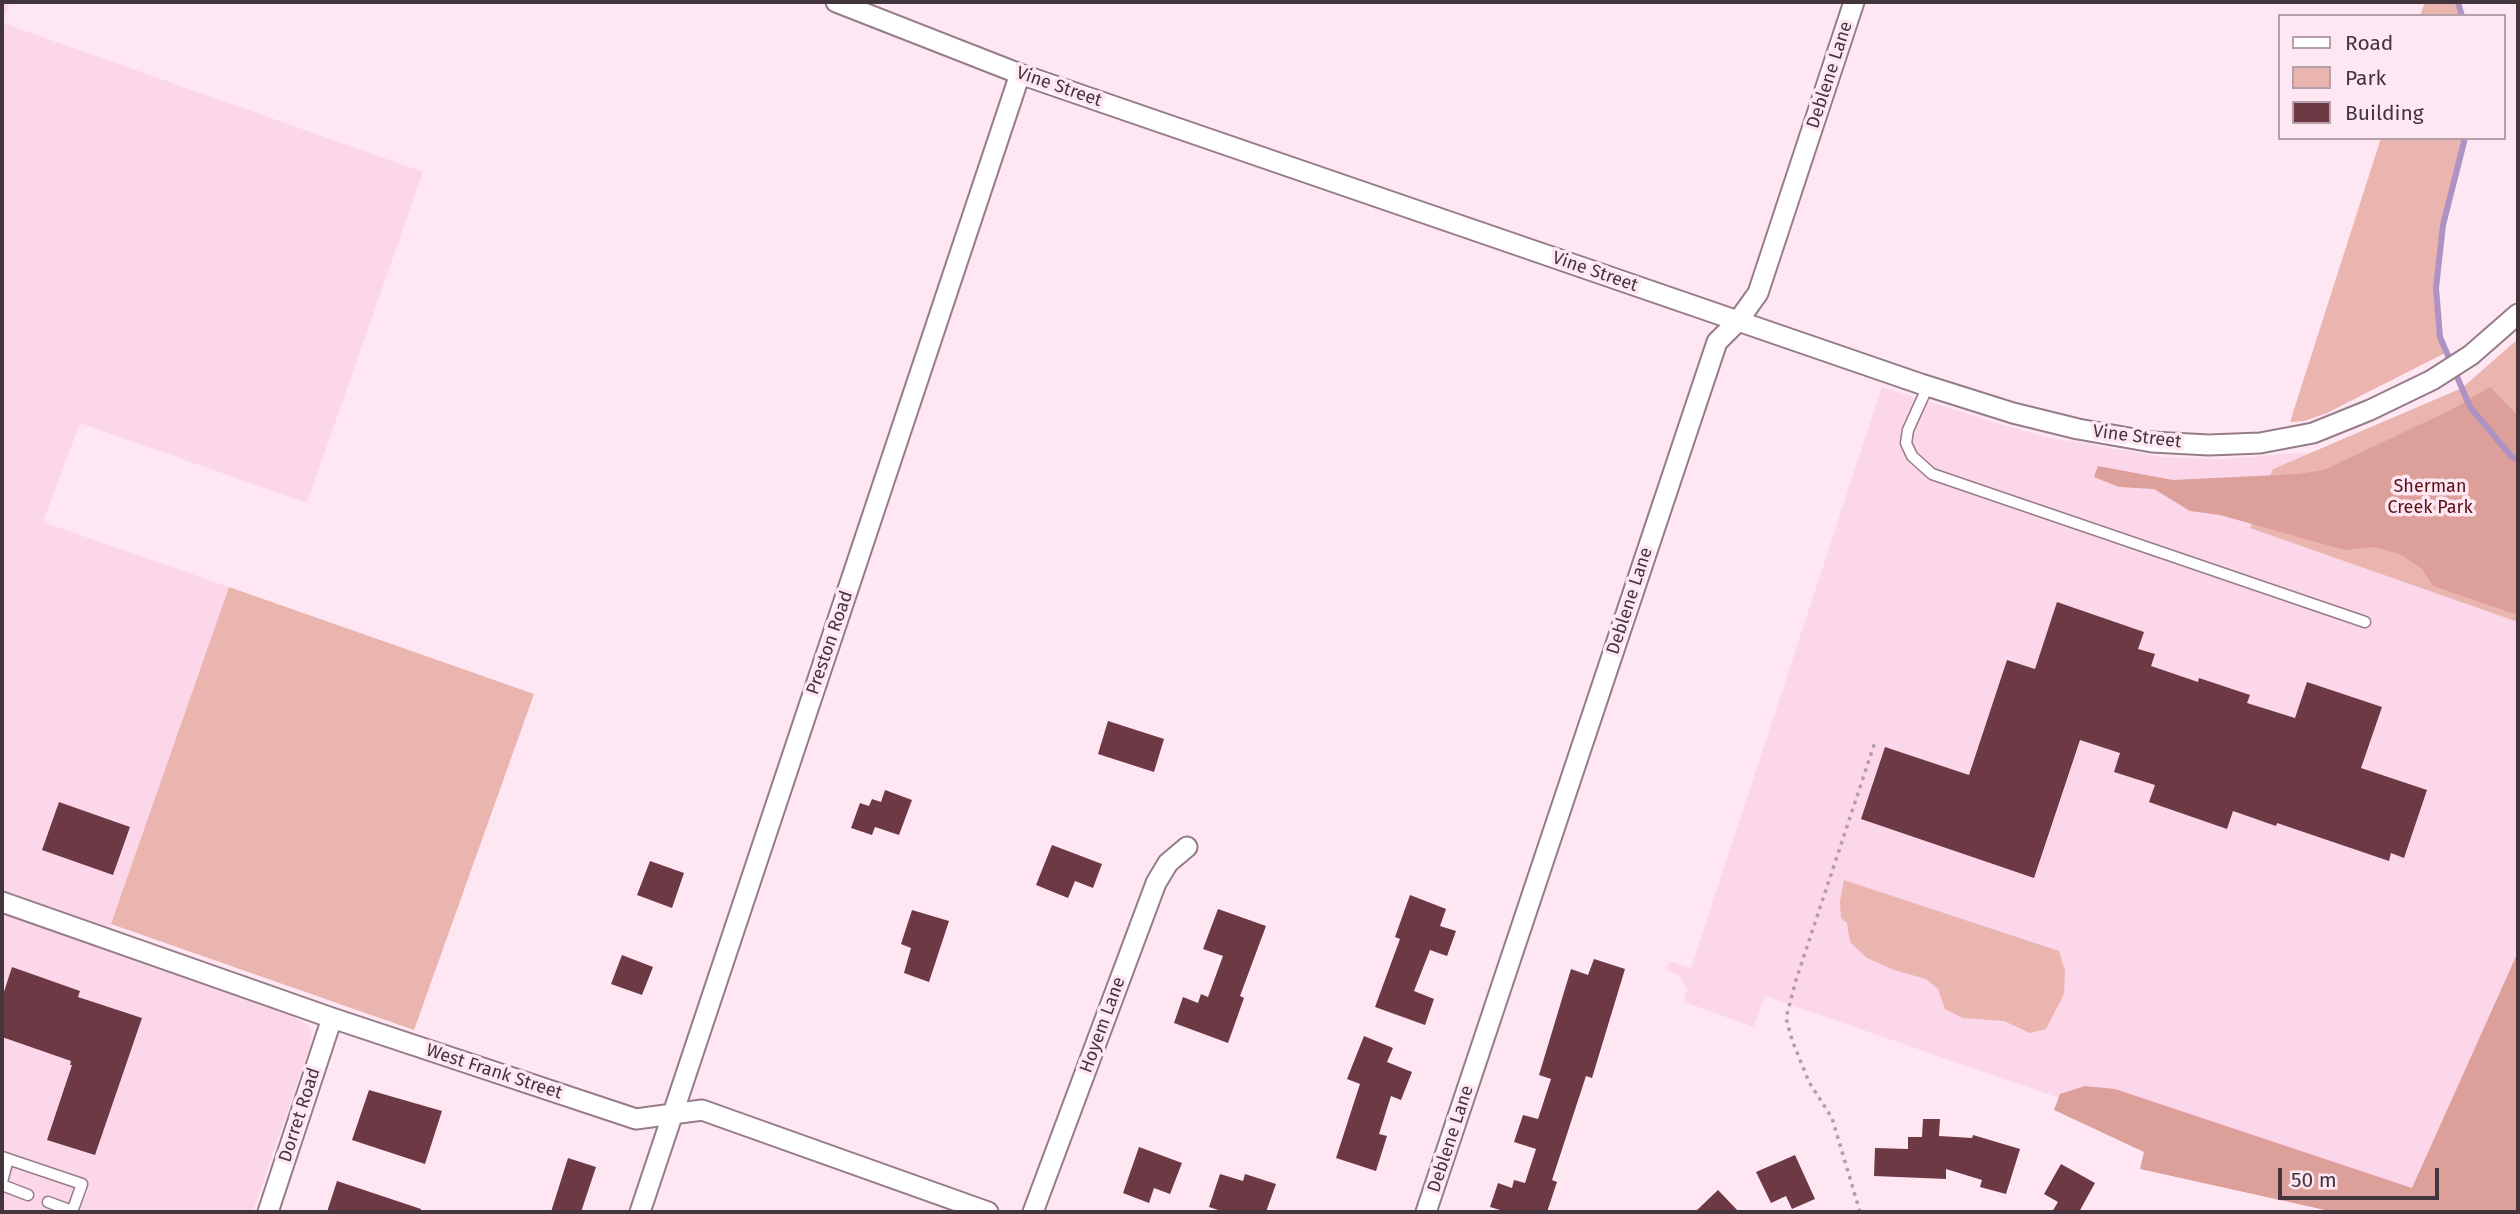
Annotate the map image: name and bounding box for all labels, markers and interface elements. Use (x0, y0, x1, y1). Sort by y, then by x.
legend (2278, 14, 2506, 140)
street label: Deblene Lane (1803, 19, 1857, 131)
text: Road (2345, 30, 2393, 56)
street label: Vine Street (1013, 62, 1105, 112)
text: Park (2345, 65, 2386, 91)
text: Building (2345, 100, 2424, 126)
street label: Vine Street (1549, 247, 1641, 297)
street label: Vine Street (2091, 421, 2183, 453)
park label: Sherman Creek Park (2387, 476, 2473, 518)
street label: Deblene Lane (1603, 545, 1657, 657)
street label: Preston Road (802, 588, 858, 698)
street label: Hoyem Lane (1076, 974, 1130, 1076)
street label: West Frank Street (423, 1040, 565, 1104)
street label: Dorret Road (275, 1065, 325, 1165)
street label: Deblene Lane (1424, 1083, 1478, 1195)
scale bar (2282, 1154, 2443, 1198)
text: 50 m (2291, 1167, 2337, 1193)

